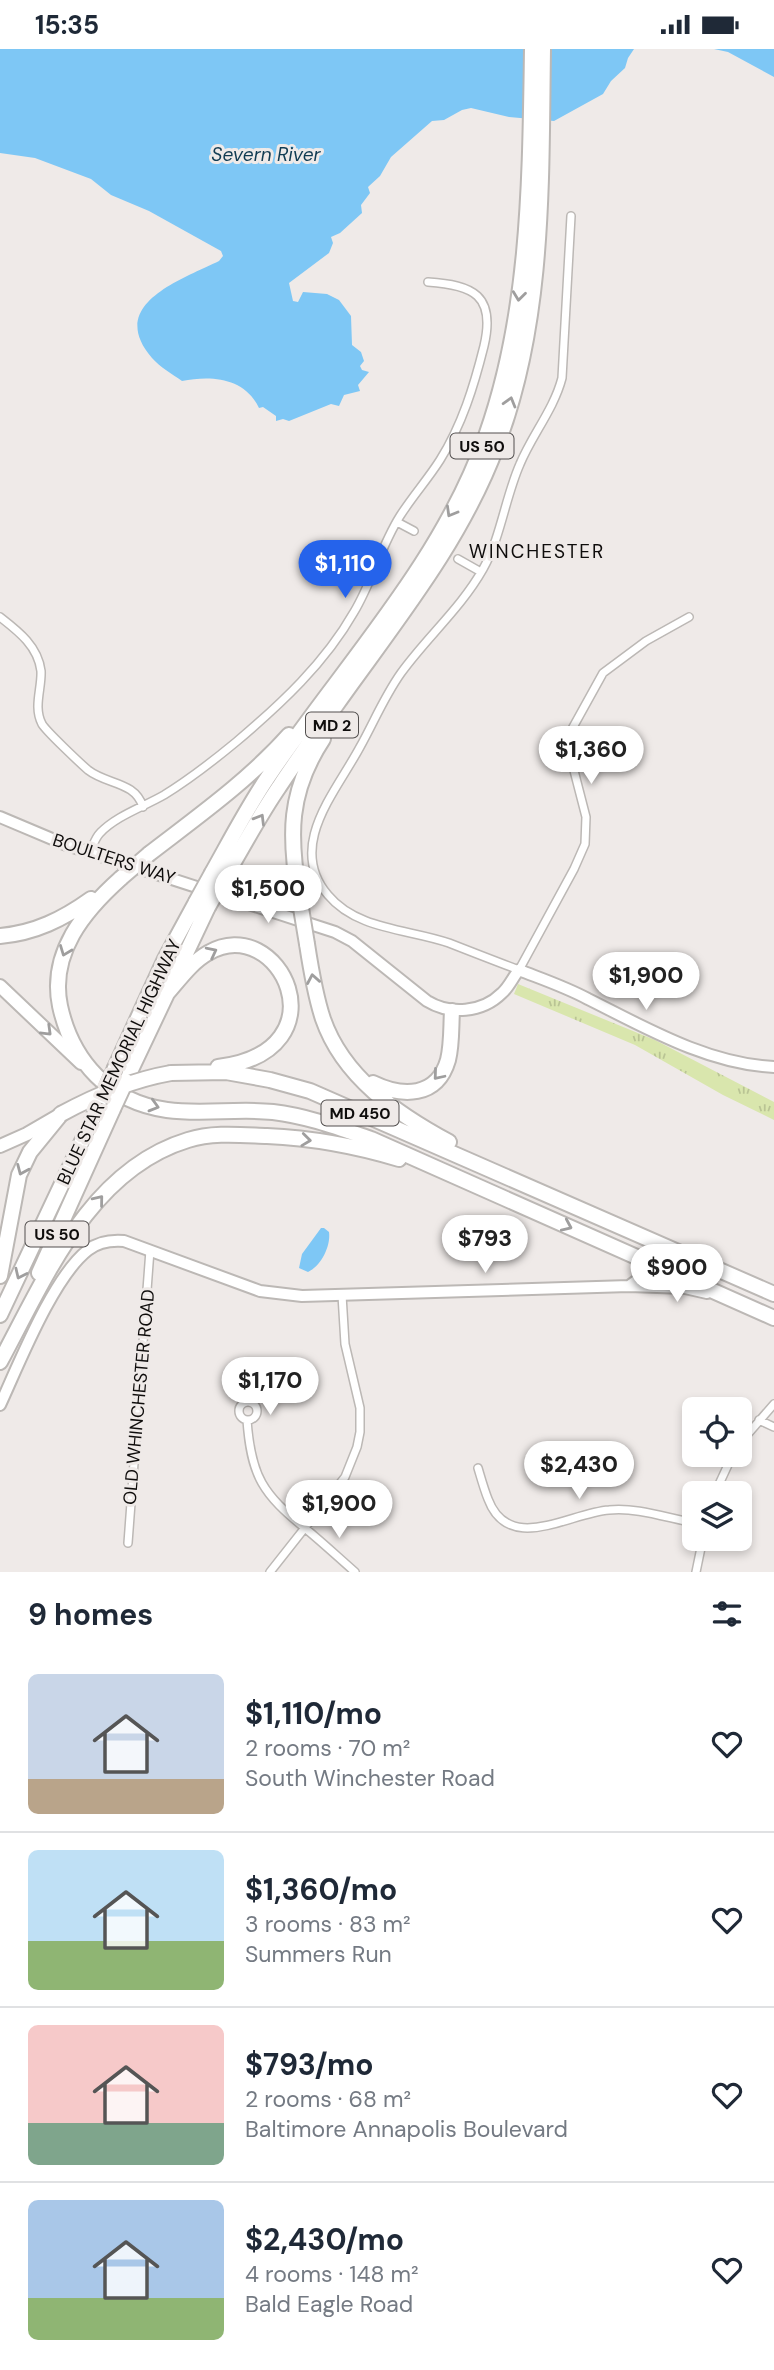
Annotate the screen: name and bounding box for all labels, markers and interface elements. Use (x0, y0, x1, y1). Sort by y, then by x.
text: 15:35 (35, 8, 99, 42)
water label: Severn River (211, 142, 322, 167)
one-way arrow (512, 290, 527, 302)
one-way arrow (502, 397, 516, 409)
road number: US 50 (450, 433, 514, 459)
one-way arrow (446, 504, 459, 517)
district label: WINCHESTER (469, 539, 605, 564)
pin: $1,110 (288, 540, 402, 600)
text: $1,110 (315, 548, 375, 578)
road number: MD 2 (306, 713, 358, 737)
pin: $1,360 (534, 727, 648, 786)
text: $1,360 (555, 734, 627, 764)
one-way arrow (251, 813, 264, 826)
street label: BOULTERS WAY (50, 828, 179, 890)
pin: $1,500 (211, 865, 325, 925)
text: $1,500 (231, 873, 305, 903)
street label: BLUE STAR MEMORIAL HIGHWAY (52, 935, 187, 1188)
one-way arrow (60, 944, 74, 956)
one-way arrow (205, 947, 218, 961)
pin: $1,900 (589, 953, 703, 1012)
text: $1,900 (609, 960, 683, 990)
one-way arrow (306, 973, 321, 985)
one-way arrow (39, 1022, 52, 1035)
one-way arrow (433, 1067, 446, 1080)
one-way arrow (148, 1098, 160, 1113)
road number: MD 450 (322, 1101, 398, 1125)
one-way arrow (300, 1132, 312, 1147)
one-way arrow (17, 1163, 31, 1175)
one-way arrow (91, 1195, 104, 1207)
pin: $793 (444, 1215, 526, 1275)
one-way arrow (560, 1218, 573, 1232)
road number: US 50 (25, 1221, 88, 1247)
text: $793 (458, 1223, 512, 1253)
pin: $900 (636, 1245, 718, 1304)
text: $900 (647, 1252, 707, 1282)
one-way arrow (14, 1266, 28, 1279)
street label: OLD WHINCHESTER ROAD (118, 1288, 160, 1506)
pin: $1,170 (213, 1357, 327, 1417)
text: $1,170 (238, 1365, 302, 1395)
map controls (682, 1397, 752, 1551)
button: locate (682, 1397, 752, 1467)
pin: $2,430 (522, 1441, 636, 1501)
text: $2,430 (540, 1449, 618, 1479)
pin: $1,900 (282, 1481, 396, 1540)
button: layers (682, 1481, 752, 1551)
text: $1,900 (302, 1488, 376, 1518)
text: 9 homes (28, 1595, 153, 1634)
icon: filters (708, 1595, 746, 1633)
text: $1,110/mo (245, 1694, 382, 1733)
icon: home (84, 1702, 168, 1786)
icon: heart (708, 1725, 746, 1763)
text: 2 rooms · 70 m² (245, 1733, 410, 1763)
text: South Winchester Road (245, 1763, 495, 1793)
text: $1,360/mo (245, 1870, 397, 1909)
icon: home (84, 1878, 168, 1962)
icon: heart (708, 1901, 746, 1939)
text: 3 rooms · 83 m² (245, 1909, 411, 1939)
text: Summers Run (245, 1939, 392, 1969)
text: $793/mo (245, 2045, 374, 2084)
icon: home (84, 2053, 168, 2137)
icon: heart (708, 2076, 746, 2114)
text: 2 rooms · 68 m² (245, 2084, 411, 2114)
text: Baltimore Annapolis Boulevard (245, 2114, 568, 2144)
text: $2,430/mo (245, 2220, 404, 2259)
icon: home (84, 2228, 168, 2312)
icon: heart (708, 2251, 746, 2289)
text: 4 rooms · 148 m² (245, 2259, 419, 2289)
text: Bald Eagle Road (245, 2289, 413, 2319)

